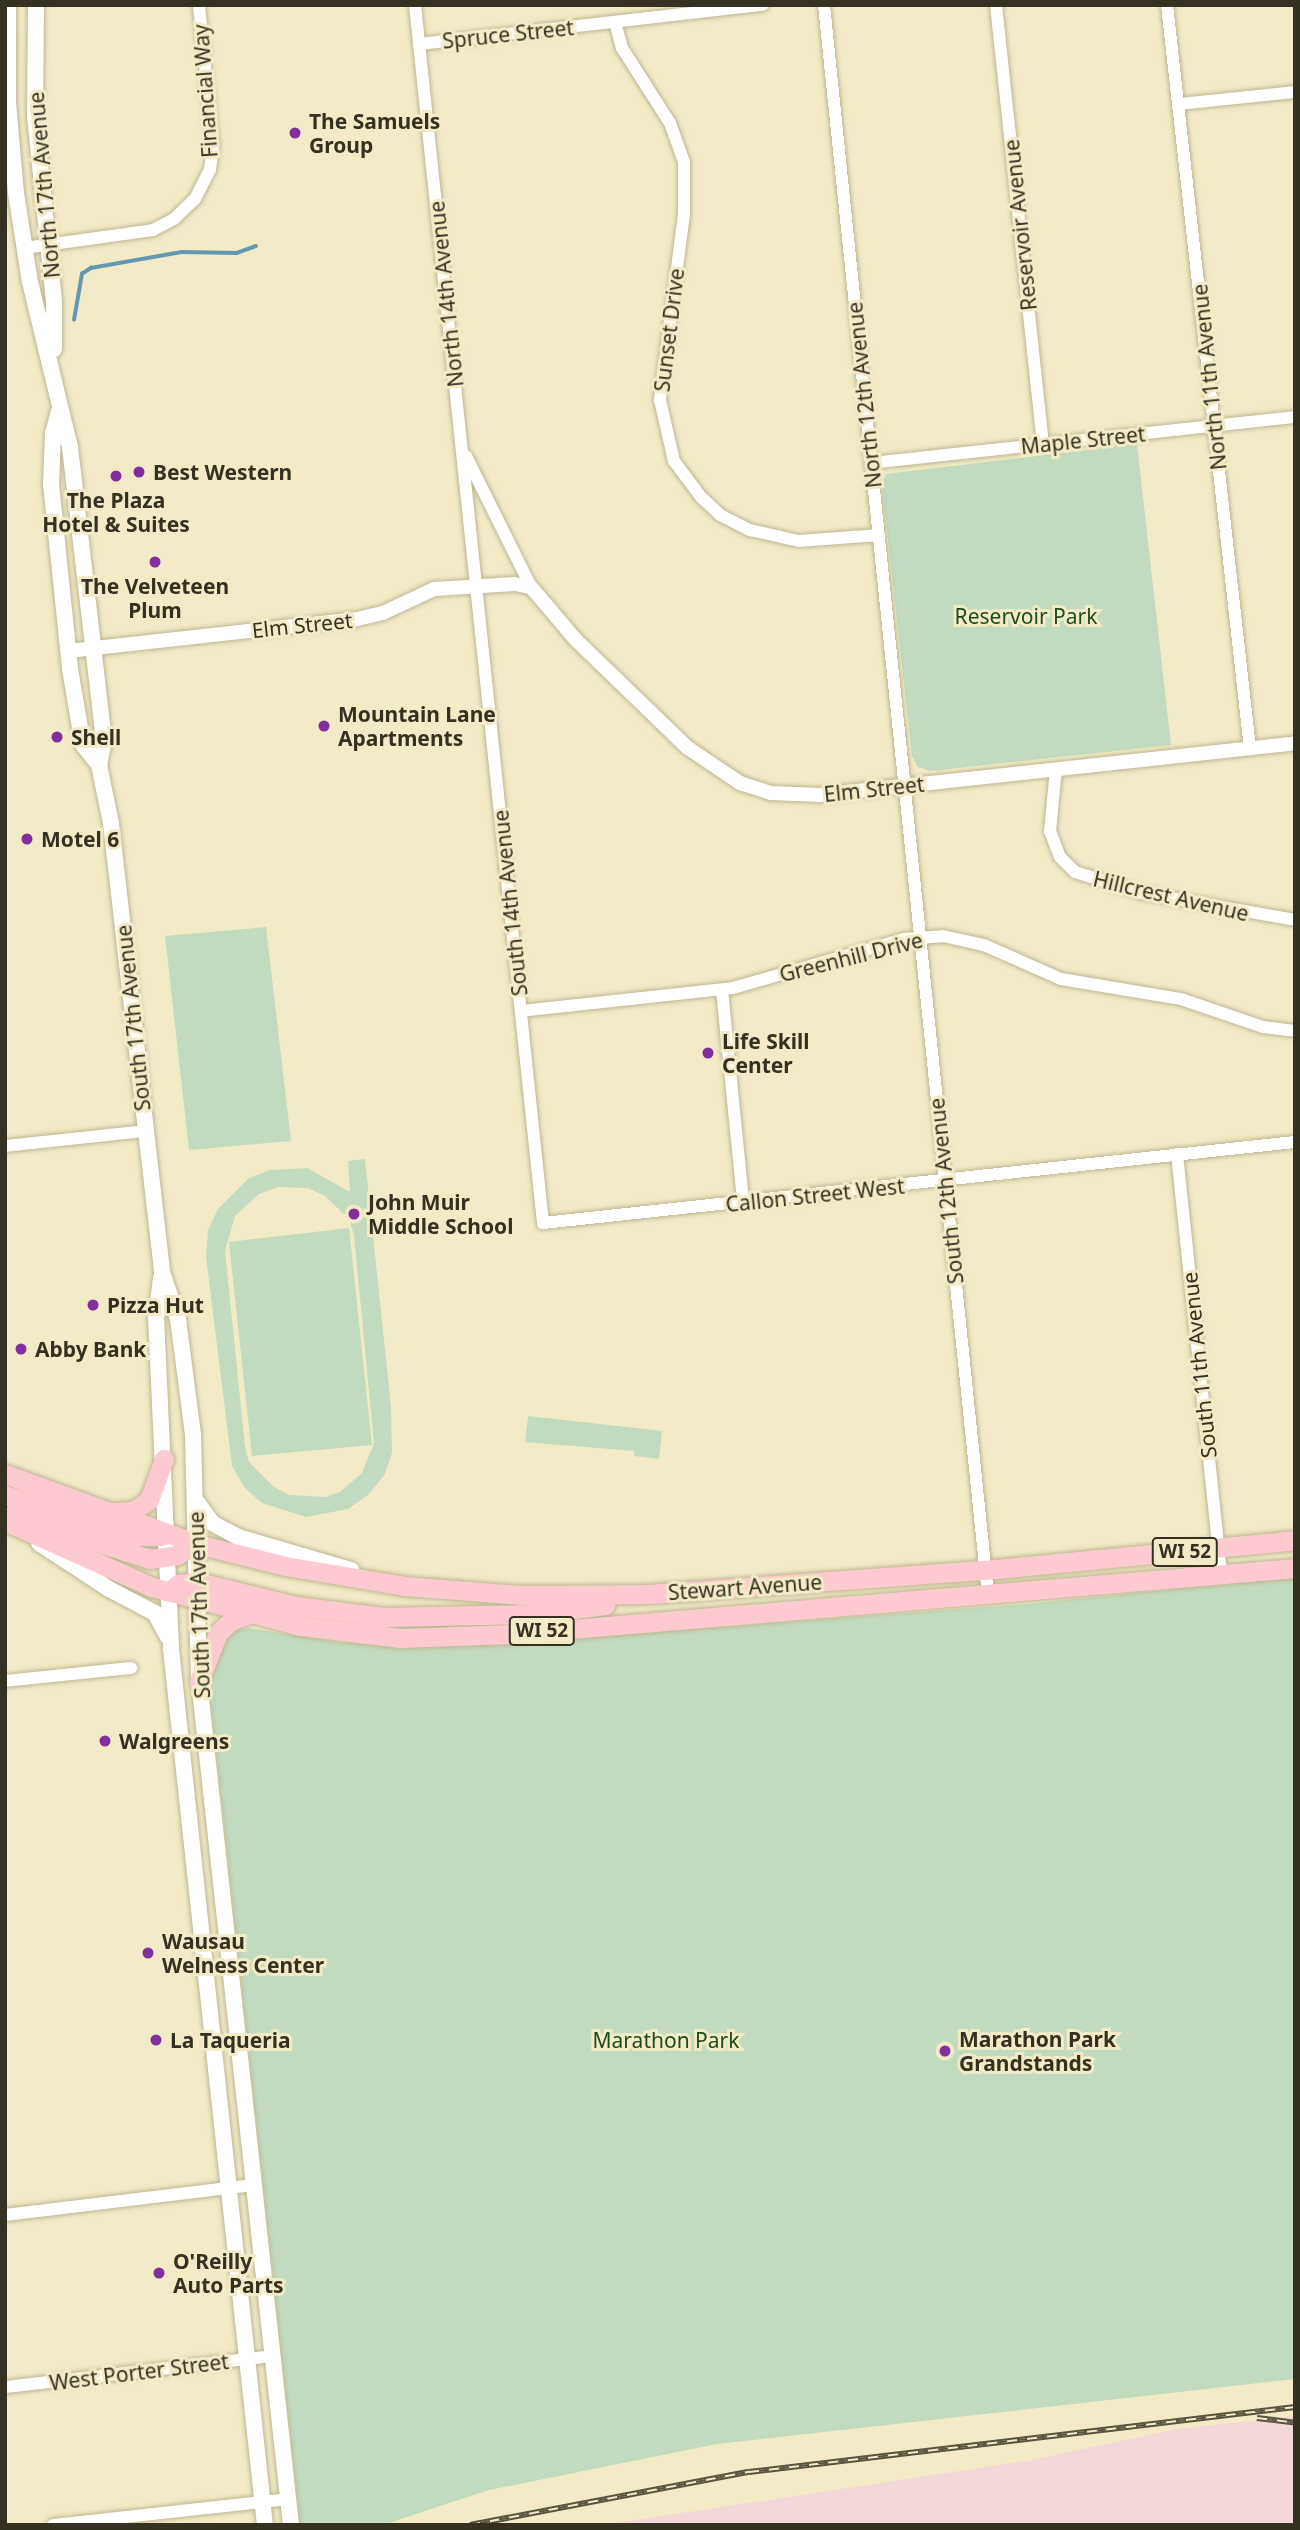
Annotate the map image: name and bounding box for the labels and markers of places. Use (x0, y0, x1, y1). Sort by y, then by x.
place label: The Samuels Group (309, 108, 440, 158)
marker: The Samuels Group (287, 125, 303, 141)
place label: Best Western (153, 459, 292, 485)
marker: Best Western (131, 464, 147, 480)
marker: The Plaza Hotel & Suites (108, 468, 124, 484)
place label: The Plaza Hotel & Suites (42, 487, 190, 537)
marker: The Velveteen Plum (147, 554, 163, 570)
place label: The Velveteen Plum (81, 573, 229, 623)
place label: Mountain Lane Apartments (338, 701, 496, 751)
marker: Mountain Lane Apartments (316, 718, 332, 734)
place label: Shell (71, 724, 121, 750)
marker: Shell (49, 729, 65, 745)
place label: Motel 6 (41, 826, 119, 852)
marker: Motel 6 (19, 831, 35, 847)
place label: Life Skill Center (722, 1028, 810, 1078)
marker: Life Skill Center (700, 1045, 716, 1061)
place label: John Muir Middle School (368, 1189, 513, 1239)
marker: John Muir Middle School (346, 1206, 362, 1222)
place label: Pizza Hut (107, 1292, 204, 1318)
marker: Pizza Hut (85, 1297, 101, 1313)
place label: Abby Bank (35, 1336, 146, 1362)
marker: Abby Bank (13, 1341, 29, 1357)
place label: Walgreens (119, 1728, 229, 1754)
marker: Walgreens (97, 1733, 113, 1749)
place label: Wausau Welness Center (162, 1928, 324, 1978)
marker: Wausau Welness Center (140, 1945, 156, 1961)
place label: Marathon Park Grandstands (959, 2026, 1116, 2076)
place label: La Taqueria (170, 2027, 290, 2053)
marker: La Taqueria (148, 2032, 164, 2048)
marker: Marathon Park Grandstands (937, 2043, 953, 2059)
place label: O'Reilly Auto Parts (173, 2248, 284, 2298)
marker: O'Reilly Auto Parts (151, 2265, 167, 2281)

